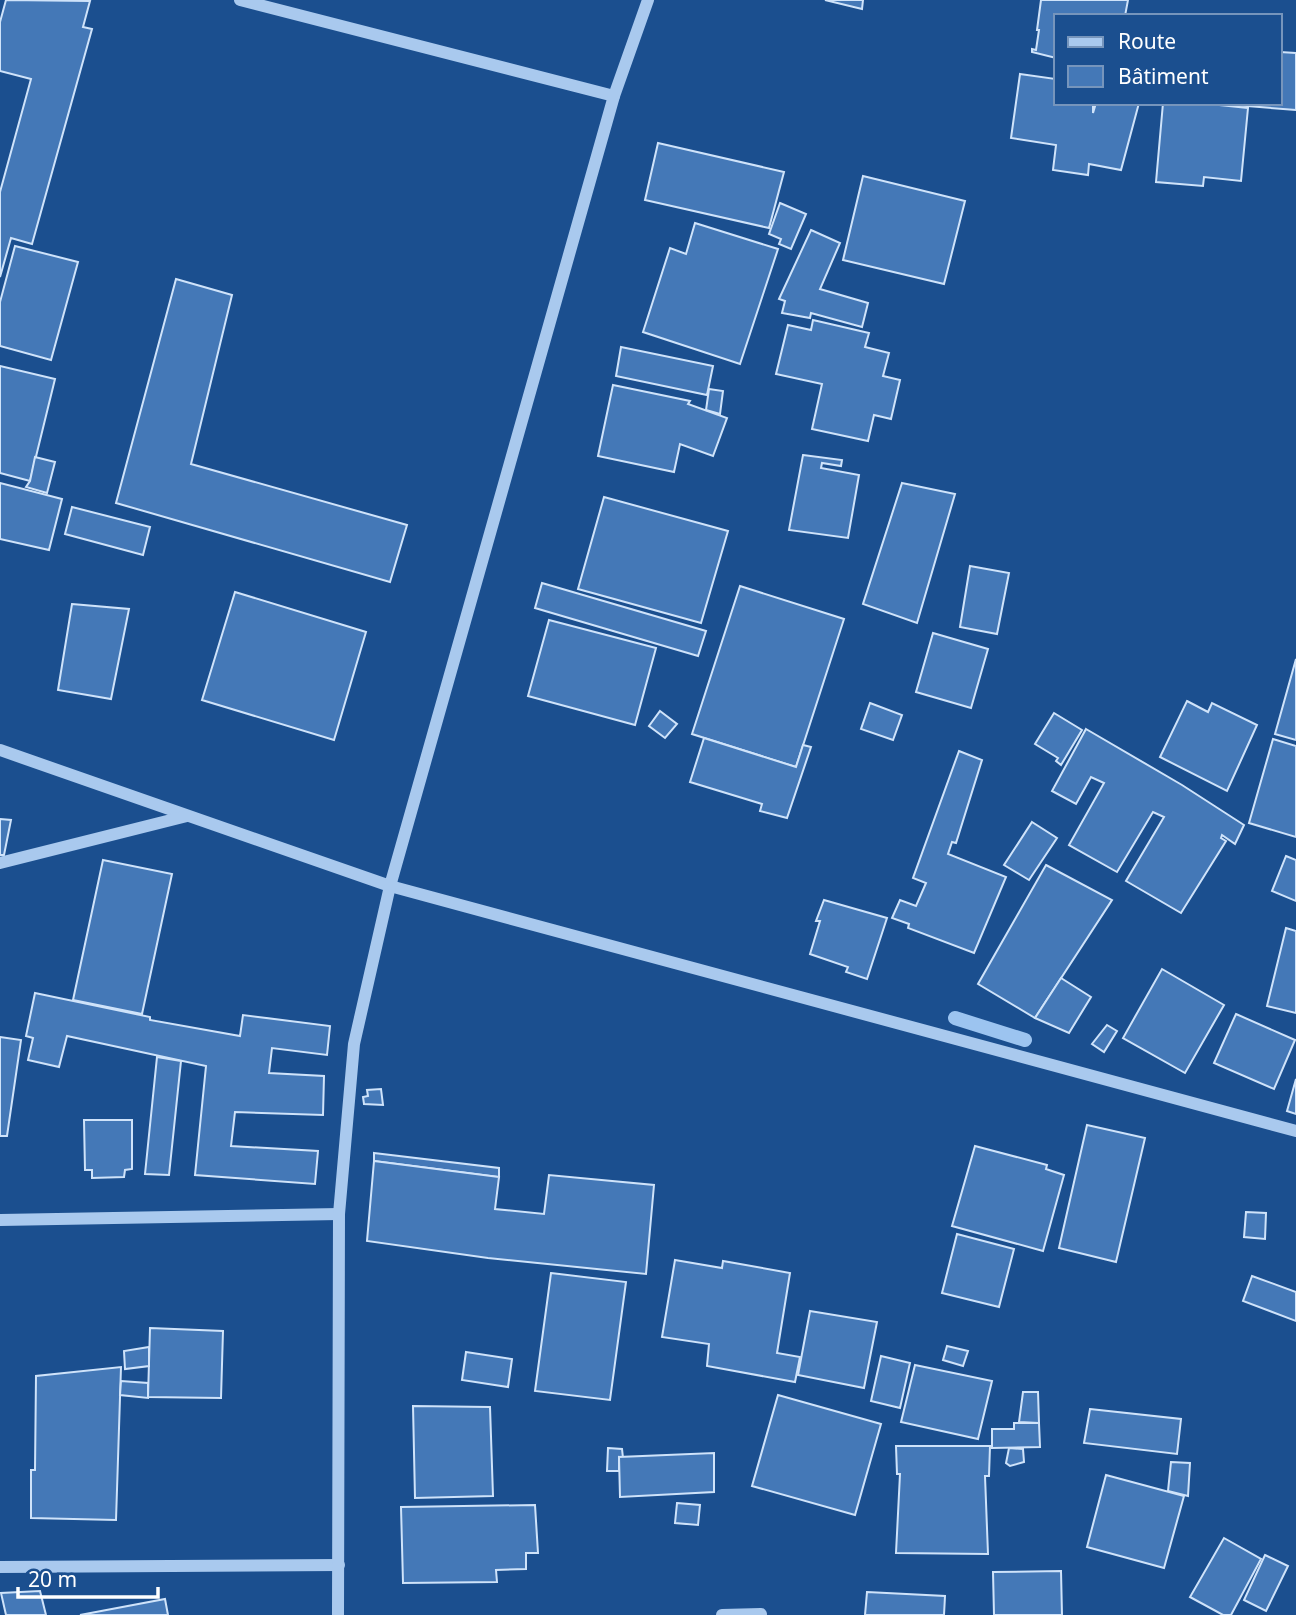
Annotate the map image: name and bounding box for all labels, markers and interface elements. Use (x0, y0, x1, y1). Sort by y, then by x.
legend (1054, 14, 1282, 105)
text: Route (1118, 27, 1176, 55)
text: Bâtiment (1118, 62, 1209, 90)
scale bar (18, 1556, 158, 1600)
text: 20 m (28, 1565, 77, 1593)

